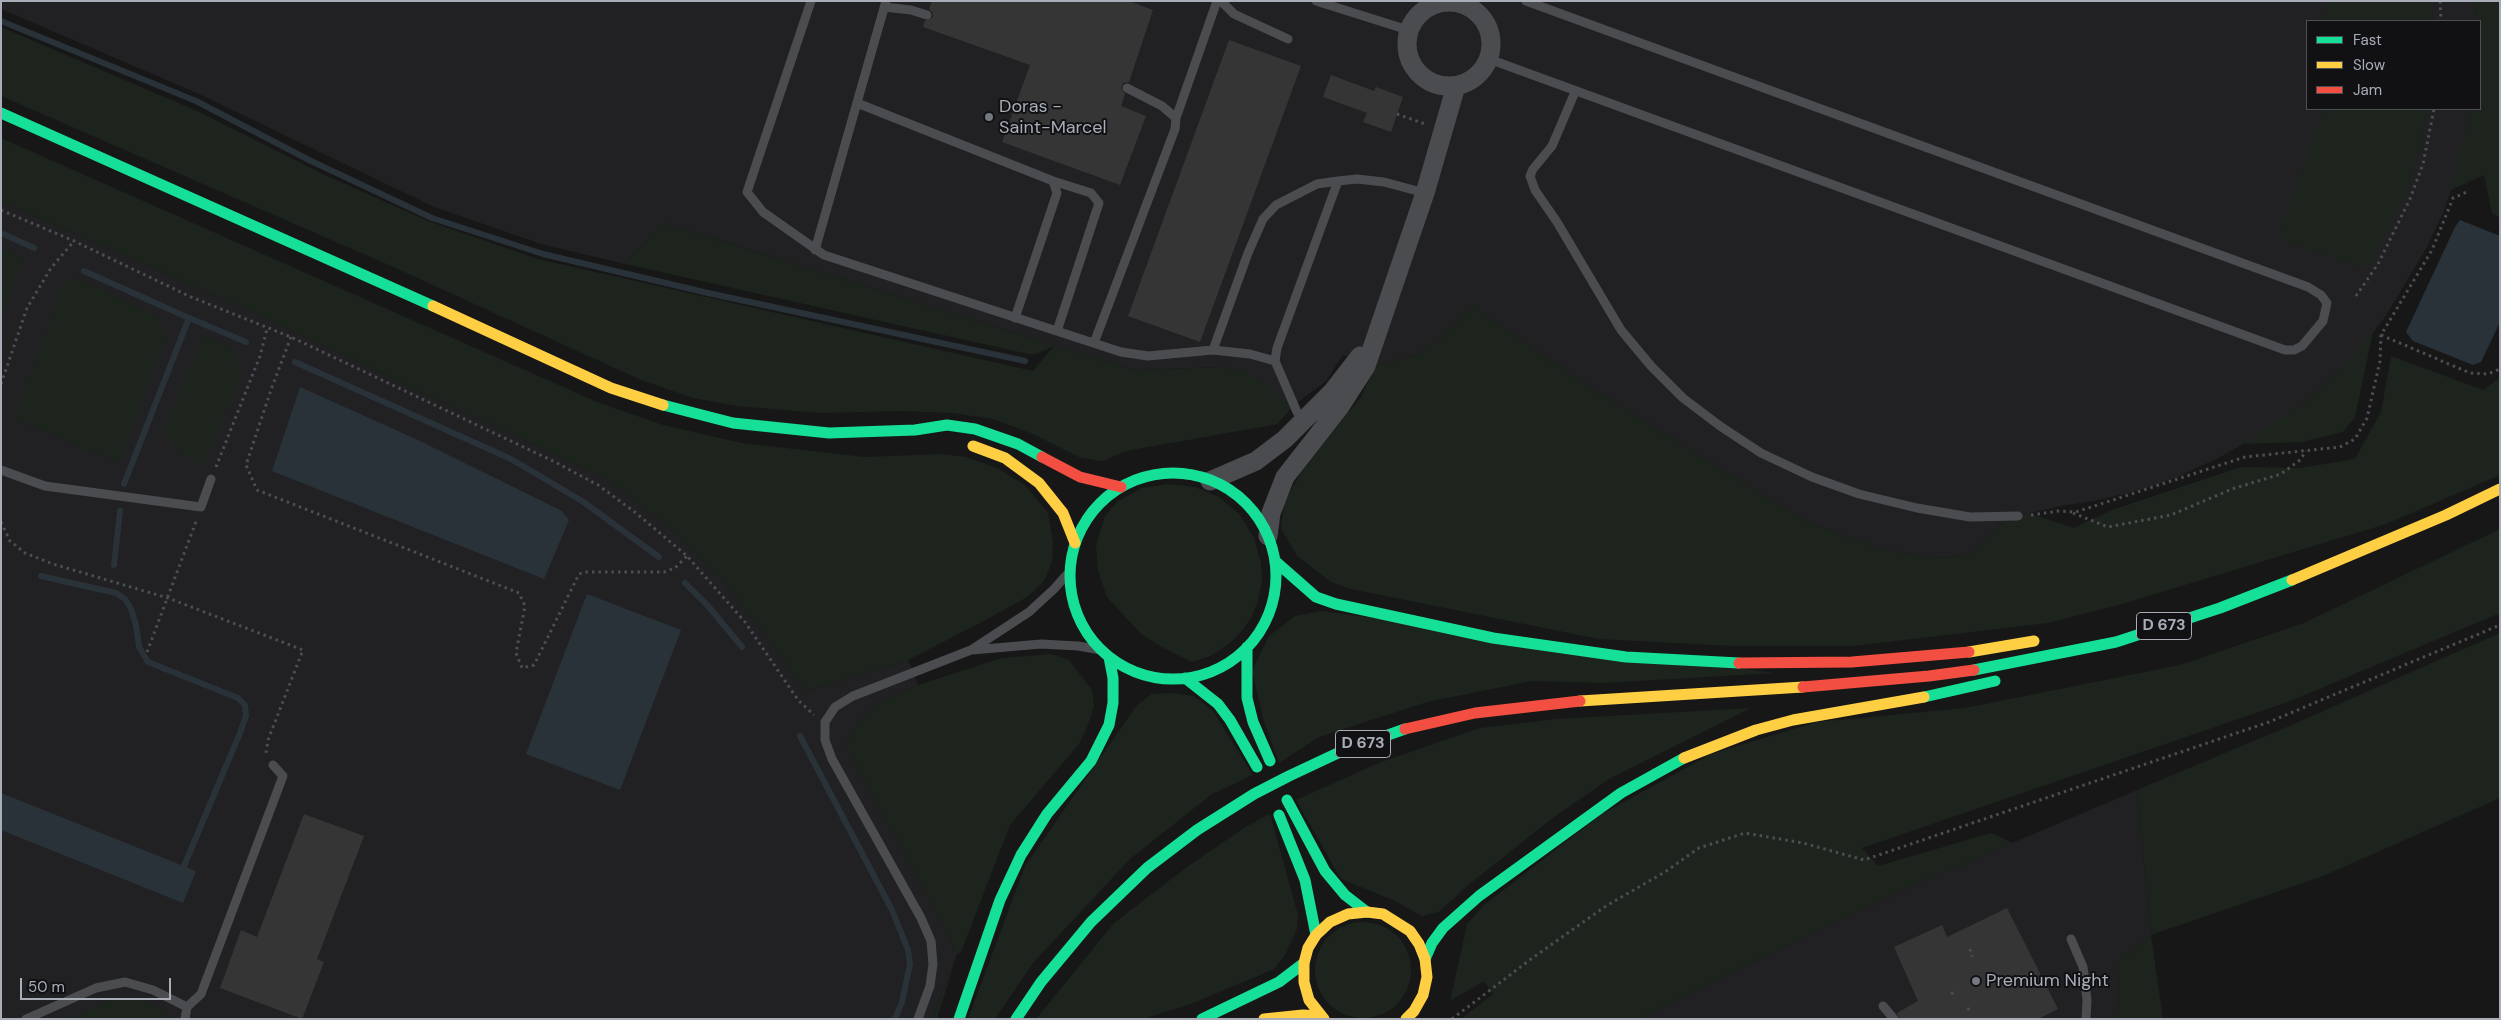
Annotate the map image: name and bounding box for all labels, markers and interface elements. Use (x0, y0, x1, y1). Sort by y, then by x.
legend (2306, 20, 2481, 110)
text: Fast (2353, 30, 2382, 50)
text: Slow (2353, 55, 2385, 75)
text: Jam (2353, 80, 2382, 100)
place label: Doras - Saint-Marcel (999, 96, 1106, 138)
marker: Doras - Saint-Marcel (983, 111, 995, 123)
road number: D 673 (2136, 612, 2192, 640)
road number: D 673 (1336, 731, 1390, 758)
scale bar (22, 968, 174, 1000)
place label: Premium Night (1986, 970, 2109, 992)
marker: Premium Night (1970, 975, 1982, 987)
text: 50 m (28, 977, 65, 997)

